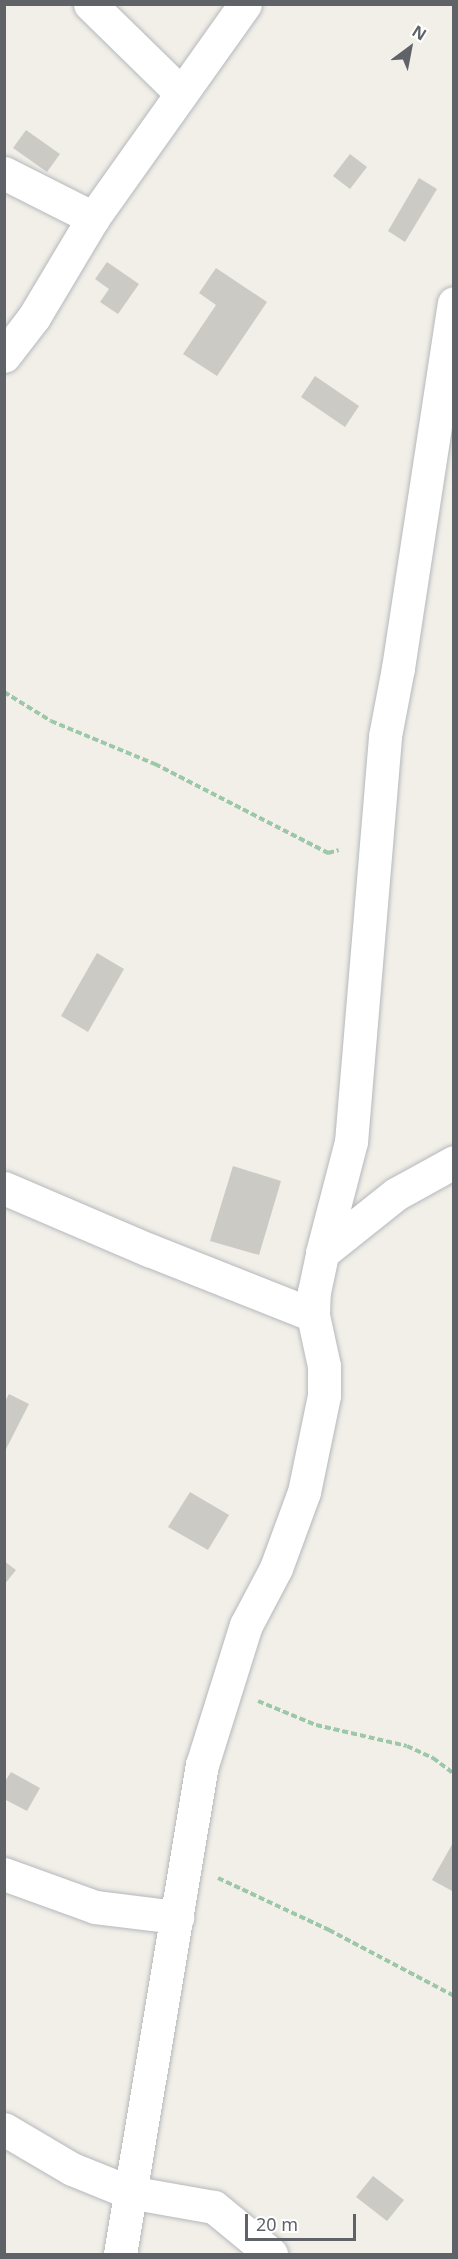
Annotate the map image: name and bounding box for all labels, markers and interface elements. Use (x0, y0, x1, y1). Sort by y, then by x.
north arrow (380, 18, 440, 78)
text: N (408, 20, 431, 46)
scale bar (248, 2202, 359, 2240)
text: 20 m (256, 2212, 298, 2236)

